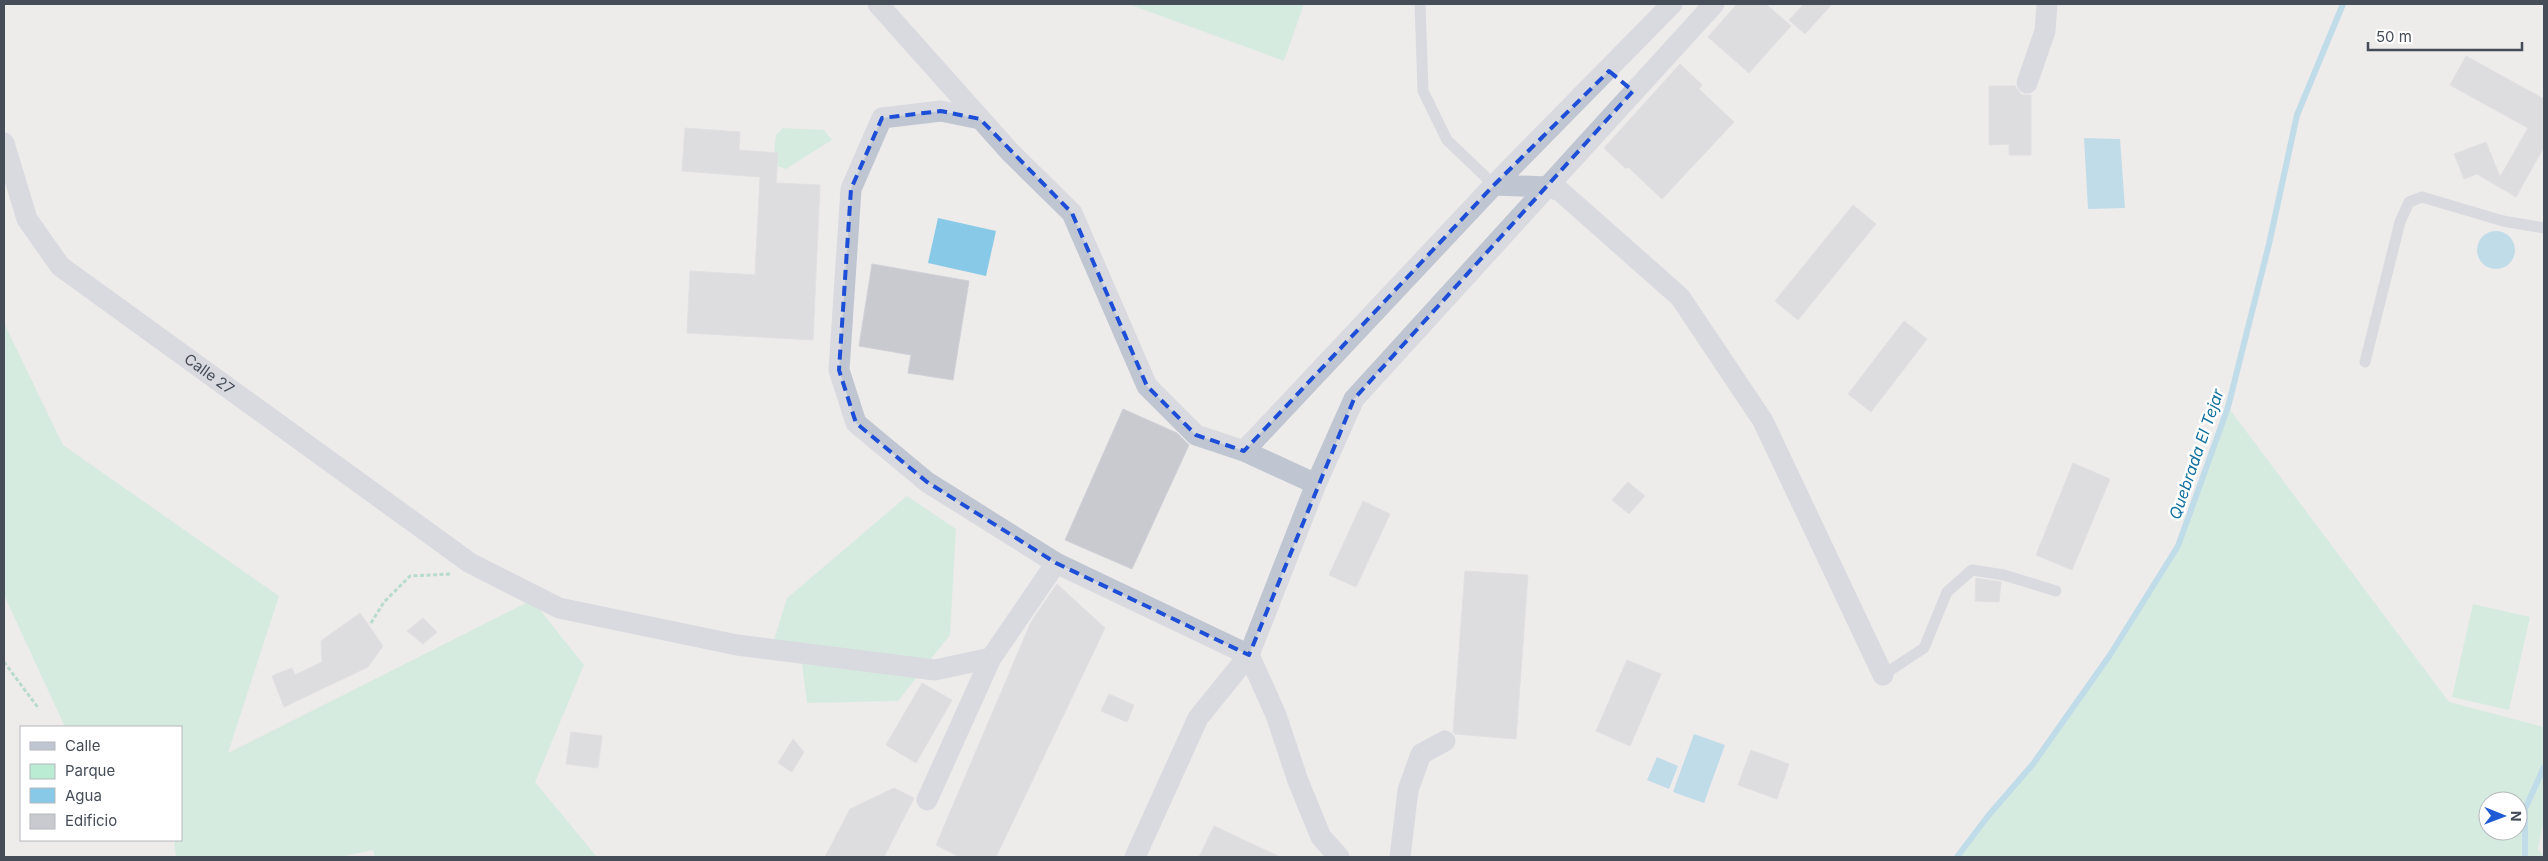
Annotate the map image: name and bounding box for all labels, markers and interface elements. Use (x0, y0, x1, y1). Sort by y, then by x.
scale bar (2368, 20, 2522, 52)
text: 50 m (2376, 27, 2412, 46)
street label: Calle 27 (181, 349, 238, 398)
water label: Quebrada El Tejar (2164, 385, 2228, 522)
legend (20, 726, 182, 841)
text: Calle (65, 736, 100, 755)
text: Parque (65, 761, 115, 780)
text: Agua (65, 786, 102, 805)
north arrow (2478, 791, 2528, 841)
text: Edificio (65, 811, 117, 830)
text: N (2508, 811, 2525, 822)

